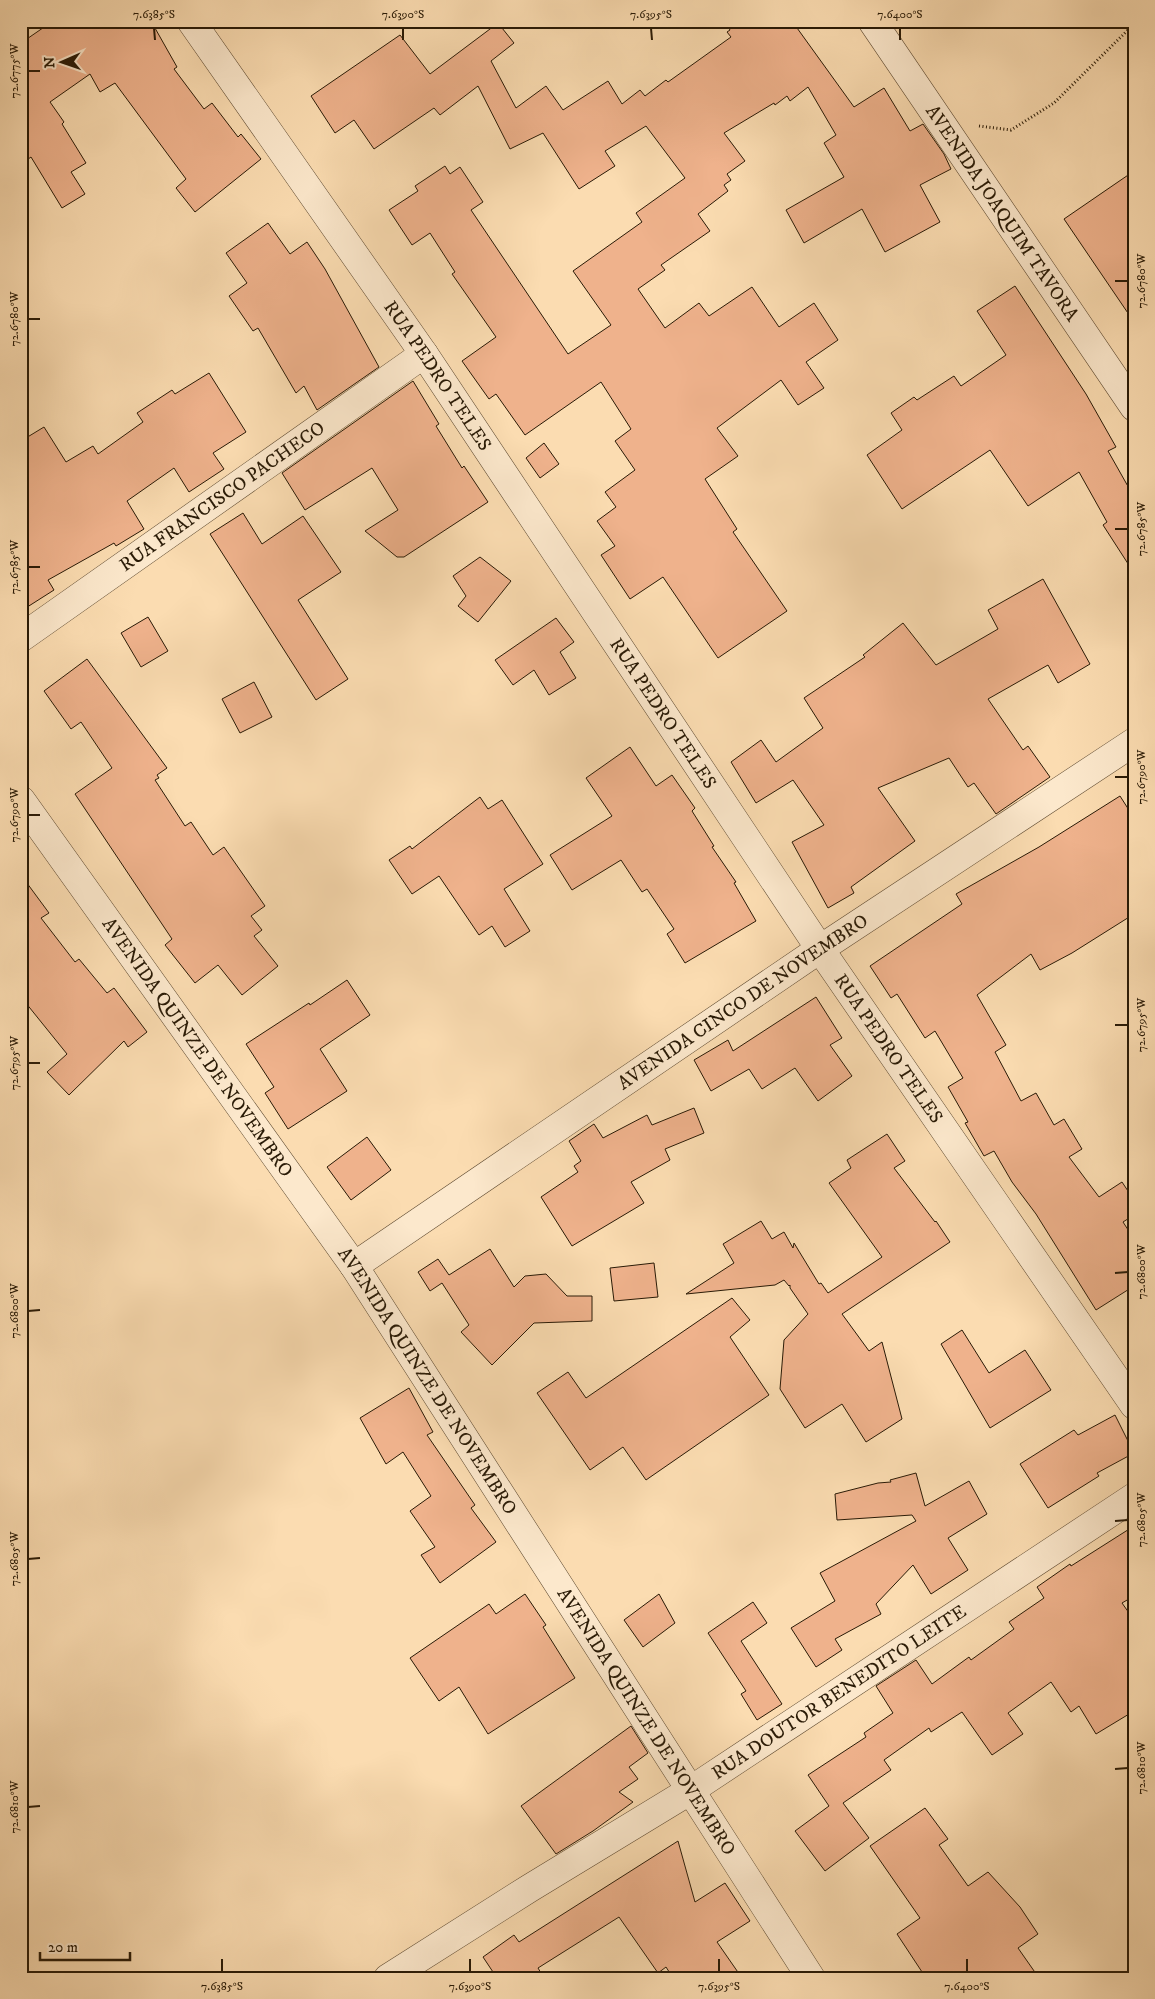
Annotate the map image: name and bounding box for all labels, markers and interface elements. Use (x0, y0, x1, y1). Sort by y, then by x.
text: 7.6385°S (133, 7, 175, 22)
text: 7.6390°S (382, 7, 424, 22)
text: 7.6395°S (630, 7, 672, 22)
text: 7.6400°S (877, 7, 923, 22)
north arrow (38, 38, 88, 88)
text: 72.6775°W (7, 43, 22, 98)
text: N (41, 56, 59, 68)
street label: AVENIDA JOAQUIM TAVORA (921, 100, 1084, 326)
text: 72.6780°W (1134, 252, 1149, 309)
text: 72.6780°W (7, 290, 22, 347)
street label: RUA PEDRO TELES (379, 296, 497, 455)
street label: RUA FRANCISCO PACHECO (115, 416, 329, 577)
text: 72.6785°W (1134, 501, 1149, 556)
text: 72.6785°W (7, 539, 22, 594)
street label: RUA PEDRO TELES (605, 634, 722, 793)
text: 72.6790°W (1134, 748, 1149, 805)
text: 72.6790°W (7, 786, 22, 843)
street label: AVENIDA CINCO DE NOVEMBRO (613, 909, 872, 1095)
street label: AVENIDA QUINZE DE NOVEMBRO (97, 913, 298, 1182)
street label: RUA PEDRO TELES (829, 969, 948, 1128)
text: 72.6795°W (1134, 997, 1149, 1052)
text: 72.6795°W (7, 1035, 22, 1090)
street label: AVENIDA QUINZE DE NOVEMBRO (333, 1243, 522, 1519)
text: 72.6800°W (1134, 1243, 1149, 1300)
text: 72.6800°W (7, 1282, 22, 1339)
text: 72.6805°W (1134, 1492, 1149, 1547)
text: 72.6805°W (7, 1531, 22, 1586)
street label: AVENIDA QUINZE DE NOVEMBRO (552, 1583, 741, 1860)
street label: RUA DOUTOR BENEDITO LEITE (707, 1600, 971, 1785)
text: 72.6810°W (1134, 1740, 1149, 1795)
text: 72.6810°W (7, 1779, 22, 1834)
scale bar (40, 1929, 130, 1961)
text: 20 m (48, 1938, 78, 1957)
text: 7.6385°S (201, 1979, 243, 1994)
text: 7.6390°S (449, 1979, 491, 1994)
text: 7.6395°S (698, 1979, 740, 1994)
text: 7.6400°S (944, 1979, 990, 1994)

